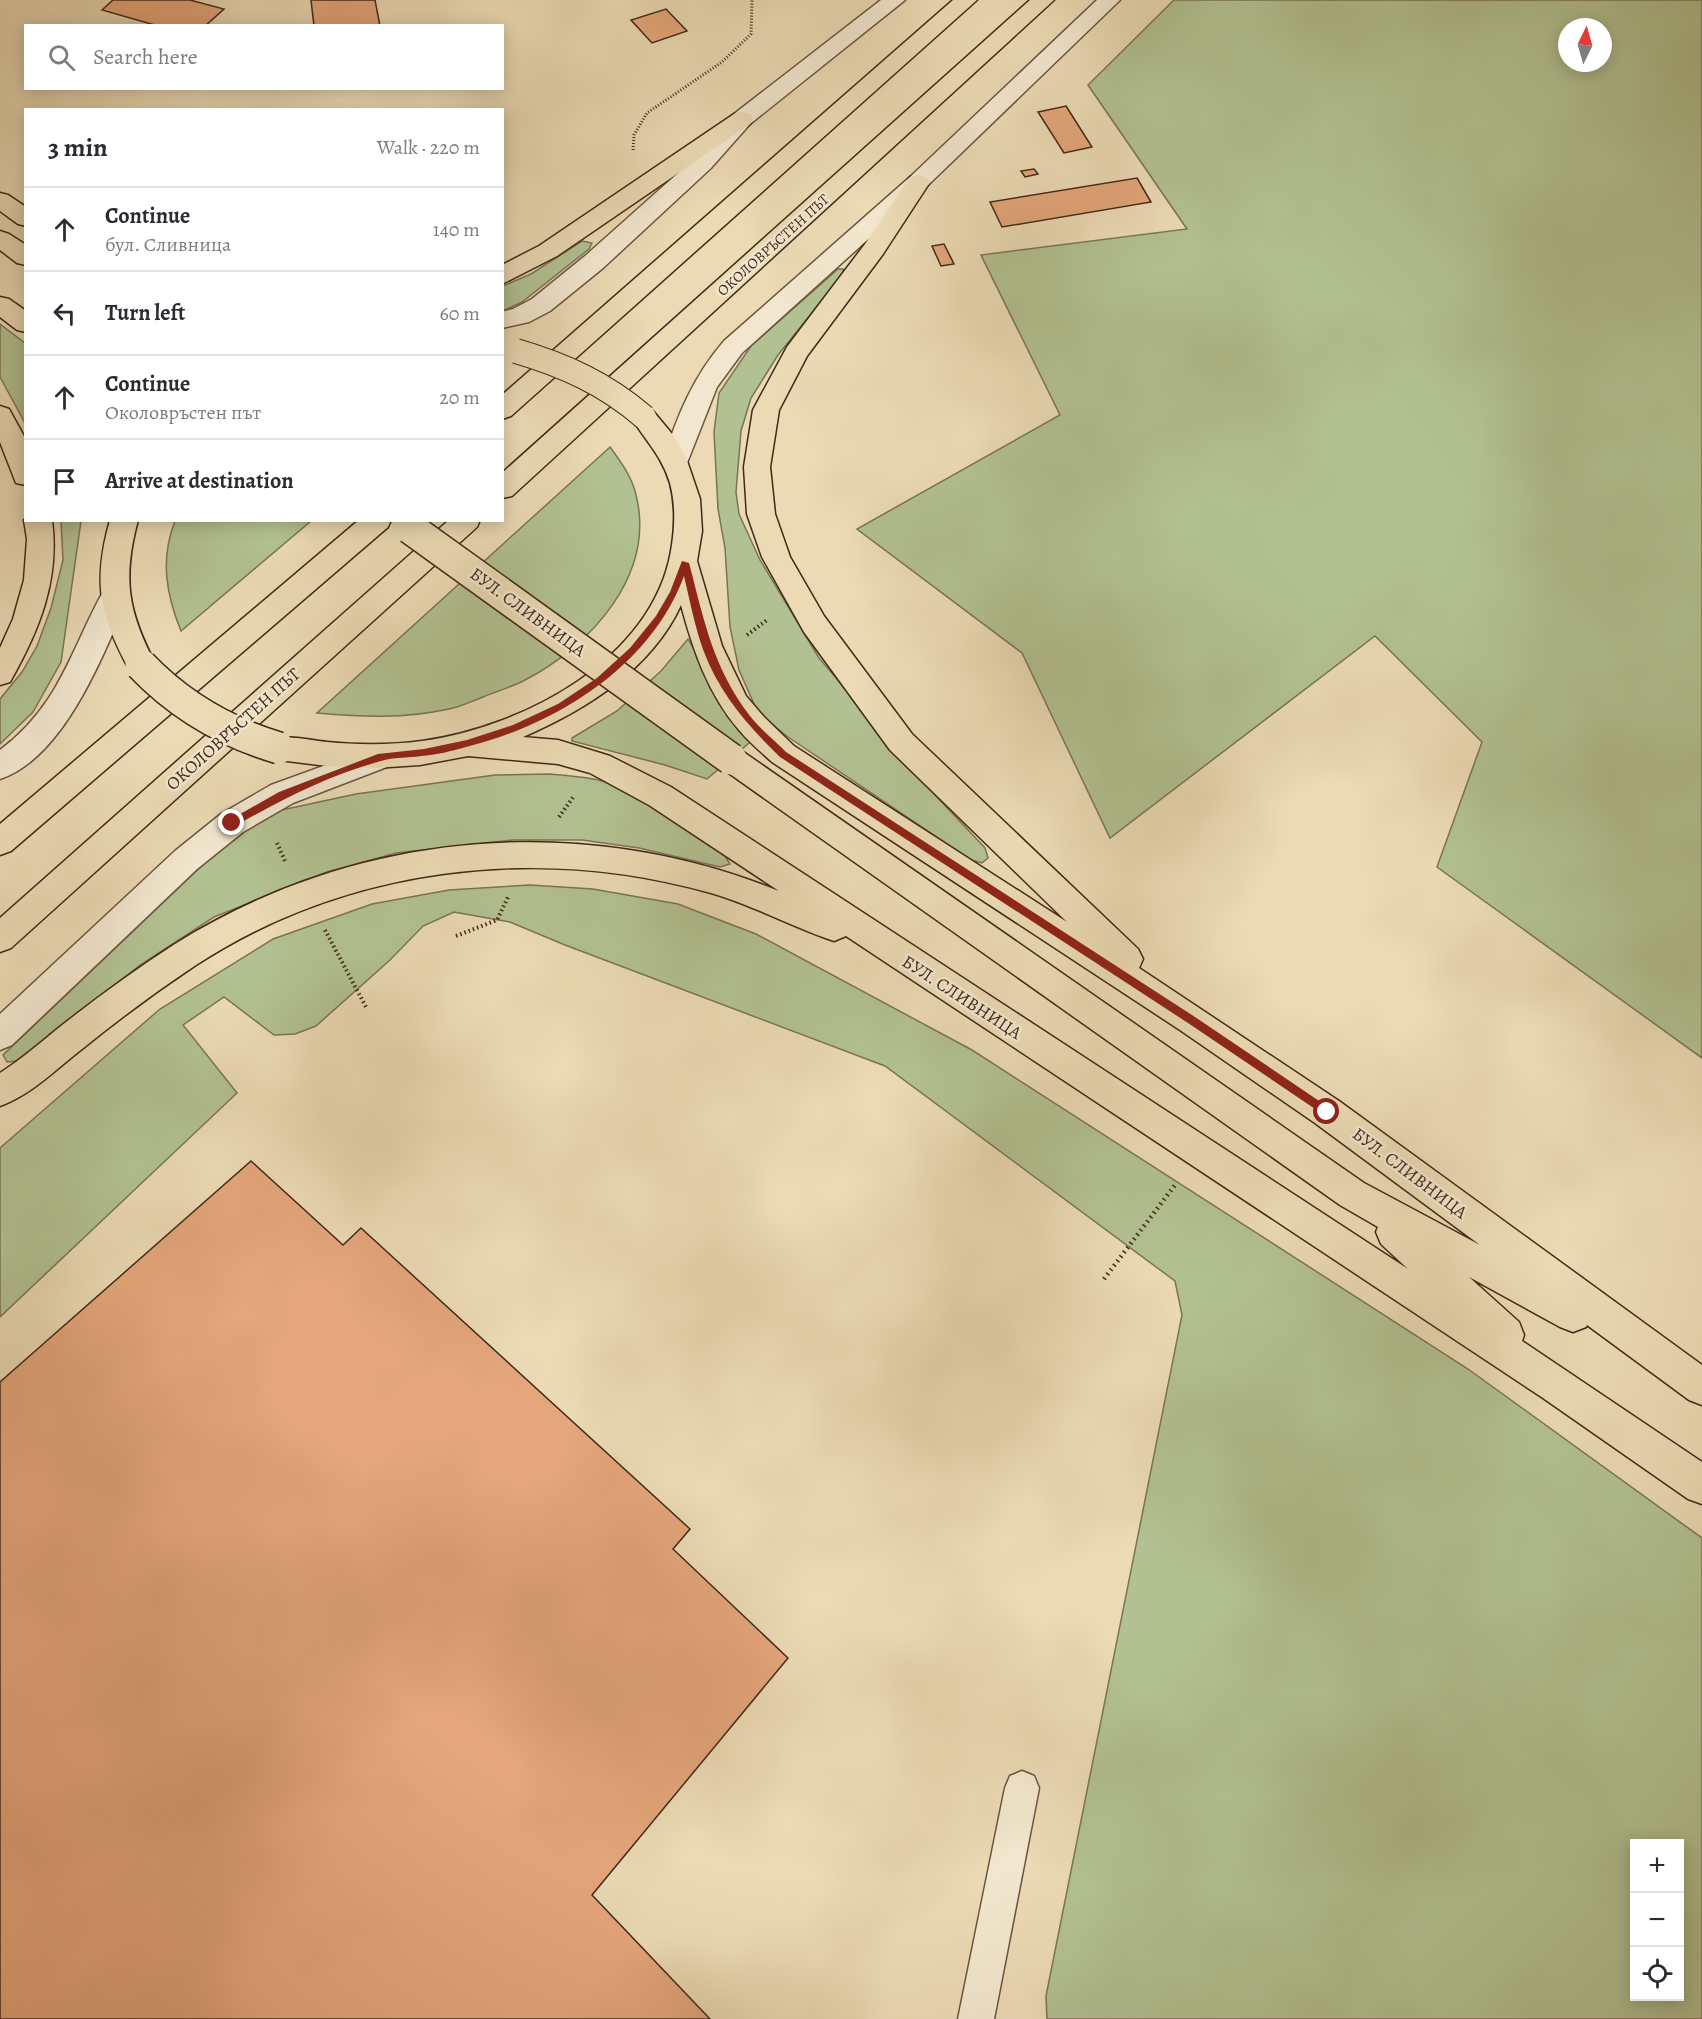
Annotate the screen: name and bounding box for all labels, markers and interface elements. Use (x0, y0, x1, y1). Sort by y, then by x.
north arrow (1558, 18, 1612, 72)
search box (24, 24, 504, 90)
icon: search (45, 41, 78, 74)
text: Search here (93, 42, 198, 72)
text: 3 min (48, 130, 108, 165)
text: Walk · 220 m (377, 134, 480, 161)
street label: ОКОЛОВРЪСТЕН ПЪТ (713, 189, 834, 301)
text: Continue (105, 201, 190, 231)
icon: ahead (48, 213, 81, 246)
text: 140 m (433, 216, 480, 243)
text: бул. Сливница (105, 231, 231, 258)
icon: left (48, 297, 81, 330)
text: Turn left (105, 298, 185, 328)
text: 60 m (440, 300, 480, 327)
text: Continue (105, 369, 190, 399)
icon: ahead (48, 381, 81, 414)
text: 20 m (439, 384, 480, 411)
text: Околовръстен път (105, 399, 261, 426)
icon: arrive (48, 465, 81, 498)
text: Arrive at destination (105, 466, 294, 496)
street label: БУЛ. СЛИВНИЦА (465, 562, 591, 663)
street label: ОКОЛОВРЪСТЕН ПЪТ (161, 662, 305, 796)
route end (218, 809, 244, 835)
street label: БУЛ. СЛИВНИЦА (898, 949, 1027, 1045)
route start (1313, 1098, 1339, 1124)
street label: БУЛ. СЛИВНИЦА (1348, 1122, 1473, 1224)
map controls (1630, 1839, 1684, 2001)
button: + (1630, 1839, 1684, 1893)
button: − (1630, 1893, 1684, 1947)
button: locate (1630, 1947, 1684, 2001)

